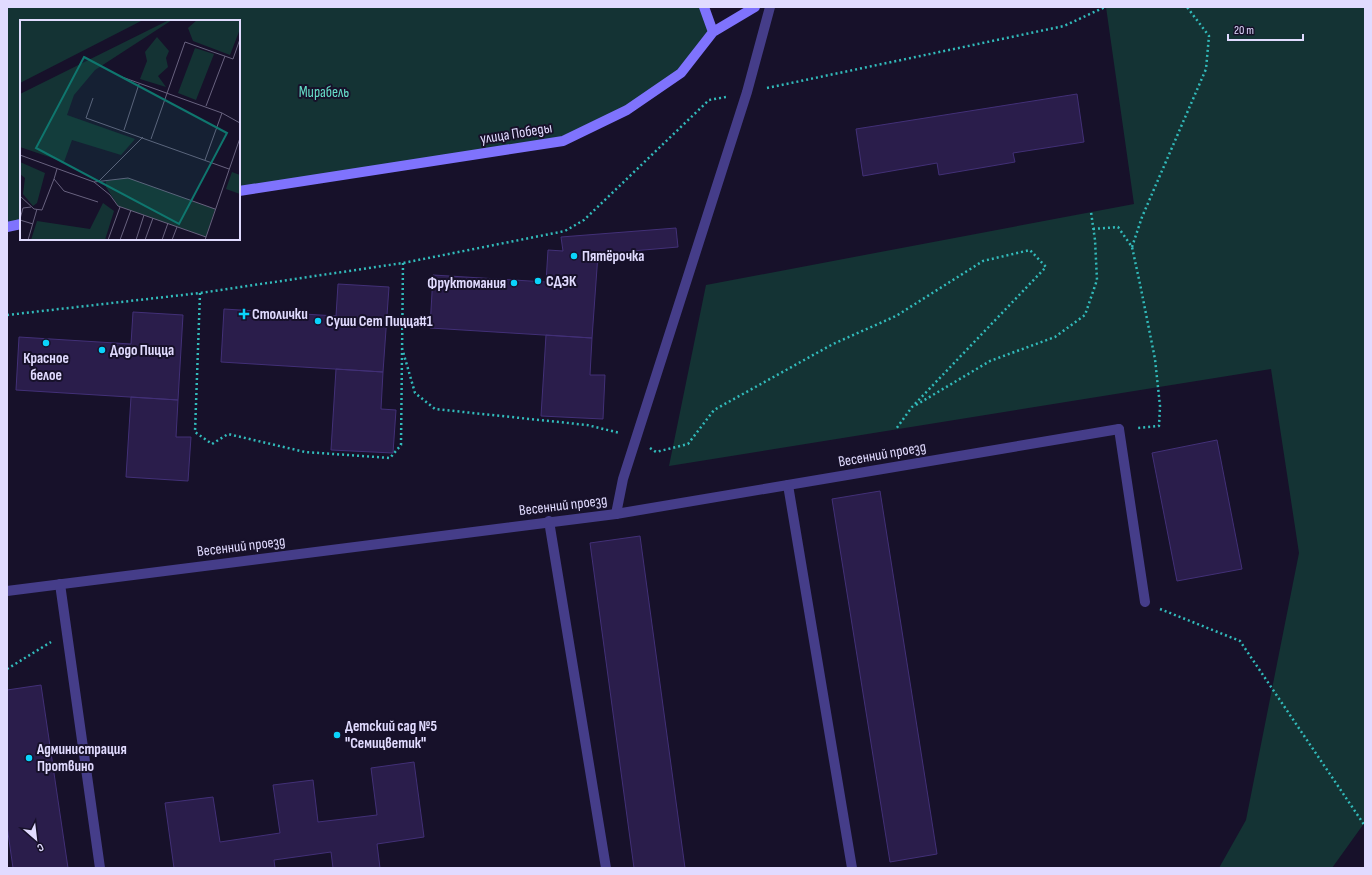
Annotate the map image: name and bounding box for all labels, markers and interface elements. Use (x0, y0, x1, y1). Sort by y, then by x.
scale bar (1228, 16, 1303, 42)
inset map (20, 20, 240, 240)
text: 20 m (1234, 23, 1254, 38)
park label: Мирабель (299, 83, 349, 102)
street label: улица Победы (479, 118, 553, 149)
place label: Пятёрочка (582, 247, 644, 266)
marker: Пятёрочка (569, 251, 579, 261)
place label: СДЭК (546, 272, 577, 291)
place label: Фруктомания (427, 274, 506, 293)
marker: СДЭК (533, 276, 543, 286)
marker: Фруктомания (509, 278, 519, 288)
place label: Столички (252, 305, 308, 324)
marker: Столички (239, 309, 249, 319)
place label: Суши Сет Пицца#1 (326, 312, 433, 331)
marker: Суши Сет Пицца#1 (313, 316, 323, 326)
marker: Красное белое (41, 338, 51, 348)
place label: Додо Пицца (110, 341, 174, 360)
marker: Додо Пицца (97, 345, 107, 355)
place label: Красное белое (23, 349, 69, 385)
street label: Весенний проезд (837, 437, 927, 472)
street label: Весенний проезд (518, 491, 608, 520)
street label: Весенний проезд (196, 532, 286, 561)
place label: Детский сад №5 "Семицветик" (345, 717, 437, 753)
marker: Детский сад №5 "Семицветик" (332, 730, 342, 740)
place label: Администрация Протвино (36, 740, 127, 776)
marker: Администрация Протвино (24, 753, 34, 763)
north arrow (16, 819, 56, 859)
text: С (35, 840, 46, 855)

